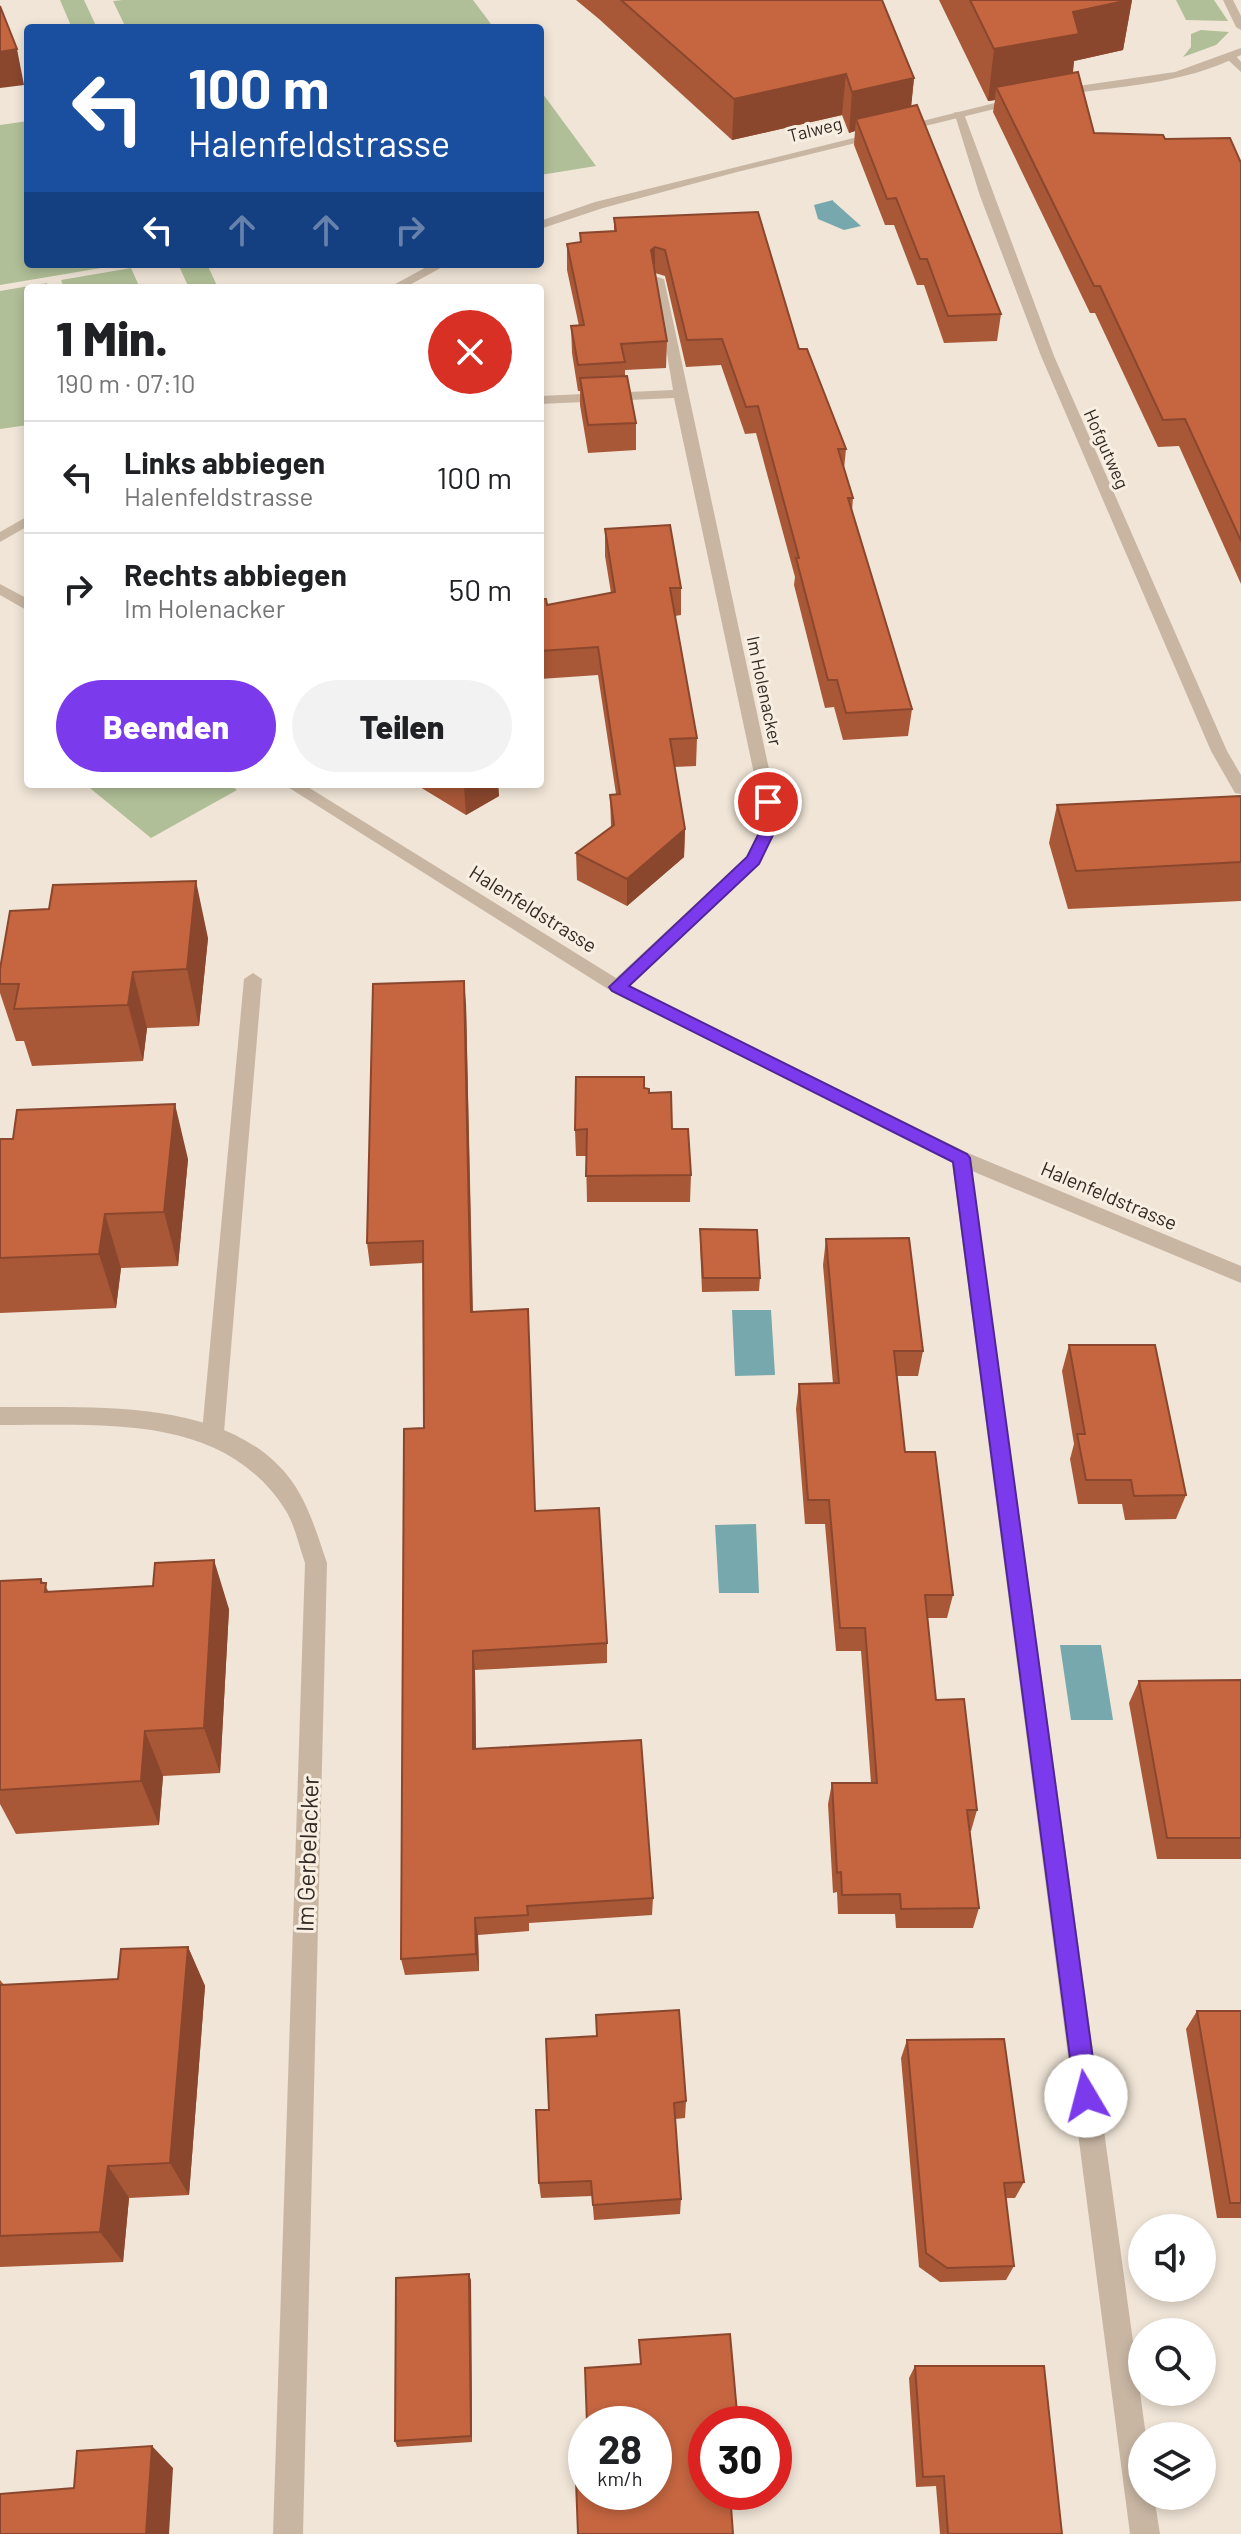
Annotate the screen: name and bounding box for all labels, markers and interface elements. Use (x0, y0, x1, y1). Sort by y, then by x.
text: 100 m (188, 53, 330, 120)
icon: left (56, 56, 160, 160)
street label: Talweg (785, 112, 844, 146)
text: Halenfeldstrasse (188, 121, 450, 164)
icon: left (136, 208, 180, 252)
icon: ahead (220, 208, 264, 252)
icon: ahead (304, 208, 348, 252)
icon: right (388, 208, 432, 252)
text: 1 Min. (56, 308, 168, 366)
button: close (428, 310, 512, 394)
text: 190 m · 07:10 (56, 367, 196, 398)
street label: Hofgutweg (1080, 405, 1134, 492)
text: Links abbiegen (124, 444, 325, 480)
icon: left (56, 455, 100, 499)
text: 100 m (437, 459, 512, 495)
text: Halenfeldstrasse (124, 480, 313, 511)
text: Rechts abbiegen (124, 556, 347, 592)
icon: right (56, 567, 100, 611)
text: 50 m (449, 571, 512, 607)
text: Im Holenacker (124, 592, 285, 623)
street label: Im Holenacker (743, 634, 787, 748)
button: Beenden (56, 680, 276, 772)
button: Teilen (292, 680, 512, 772)
pin (734, 768, 802, 836)
icon: arrive (746, 780, 790, 824)
street label: Halenfeldstrasse (465, 859, 602, 957)
street label: Halenfeldstrasse (1038, 1156, 1181, 1235)
street label: Im Gerbelacker (289, 1775, 324, 1932)
position arrow (1044, 2054, 1128, 2138)
map controls (1128, 2214, 1216, 2510)
button: sound (1128, 2214, 1216, 2302)
button: search (1128, 2318, 1216, 2406)
speed limit sign: 30 (688, 2406, 792, 2510)
button: layers (1128, 2422, 1216, 2510)
text: 28 (598, 2424, 642, 2472)
text: km/h (597, 2466, 643, 2490)

